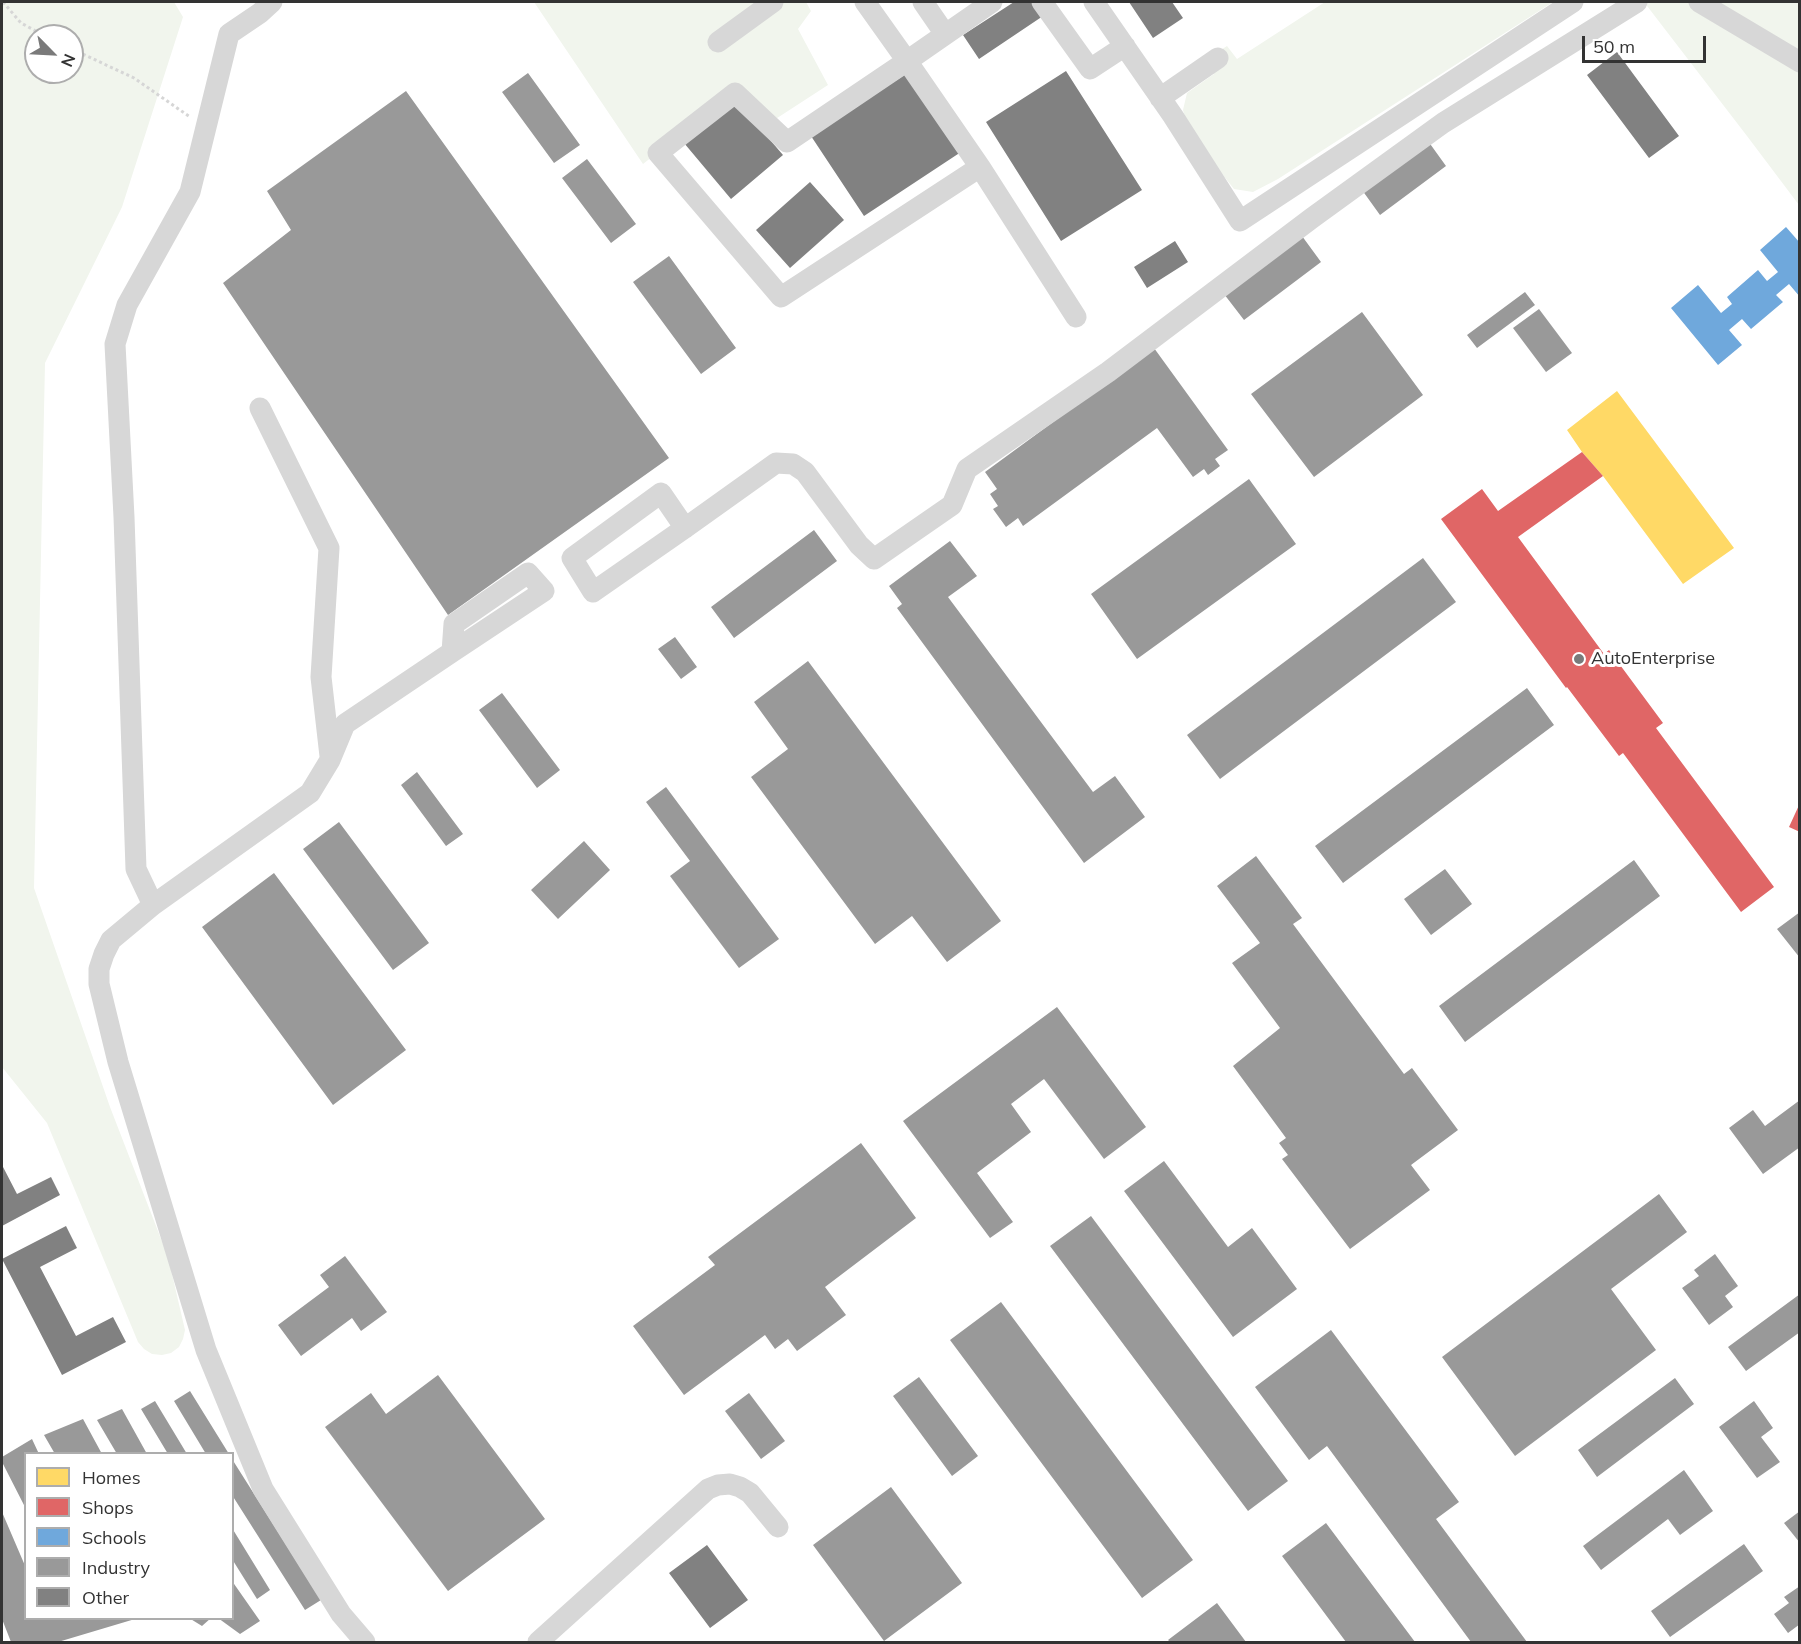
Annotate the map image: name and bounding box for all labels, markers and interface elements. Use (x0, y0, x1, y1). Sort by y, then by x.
north arrow (24, 24, 84, 84)
scale bar (1585, 24, 1710, 62)
text: 50 m (1593, 35, 1635, 58)
text: N (57, 51, 80, 70)
place label: AutoEnterprise (1591, 648, 1715, 670)
marker: AutoEnterprise (1572, 652, 1586, 666)
legend (24, 1452, 234, 1620)
text: Homes (82, 1466, 141, 1489)
text: Shops (82, 1496, 134, 1519)
text: Schools (82, 1526, 146, 1549)
text: Industry (82, 1556, 150, 1579)
text: Other (82, 1586, 129, 1609)

